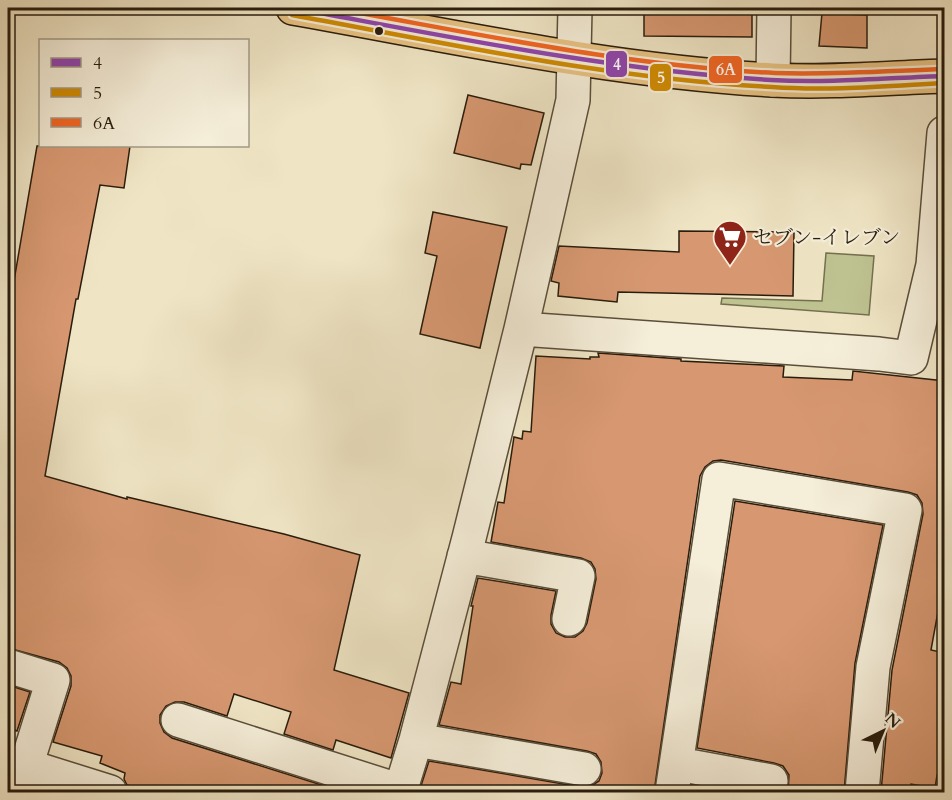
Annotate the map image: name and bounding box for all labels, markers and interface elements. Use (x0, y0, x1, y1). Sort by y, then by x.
unlabelled marker (373, 25, 385, 37)
legend (39, 39, 249, 147)
line badge: 4 (605, 50, 628, 78)
text: 4 (93, 51, 102, 76)
text: 4 (613, 54, 621, 76)
line badge: 6A (708, 55, 743, 84)
text: 6A (716, 59, 736, 81)
line badge: 5 (649, 63, 672, 92)
text: 5 (657, 67, 665, 89)
text: 5 (93, 81, 102, 106)
text: 6A (93, 111, 115, 136)
supermarket icon: セブン-イレブン (712, 219, 748, 266)
place label: セブン-イレブン (753, 224, 900, 251)
north arrow (853, 701, 913, 761)
text: N (880, 708, 905, 734)

